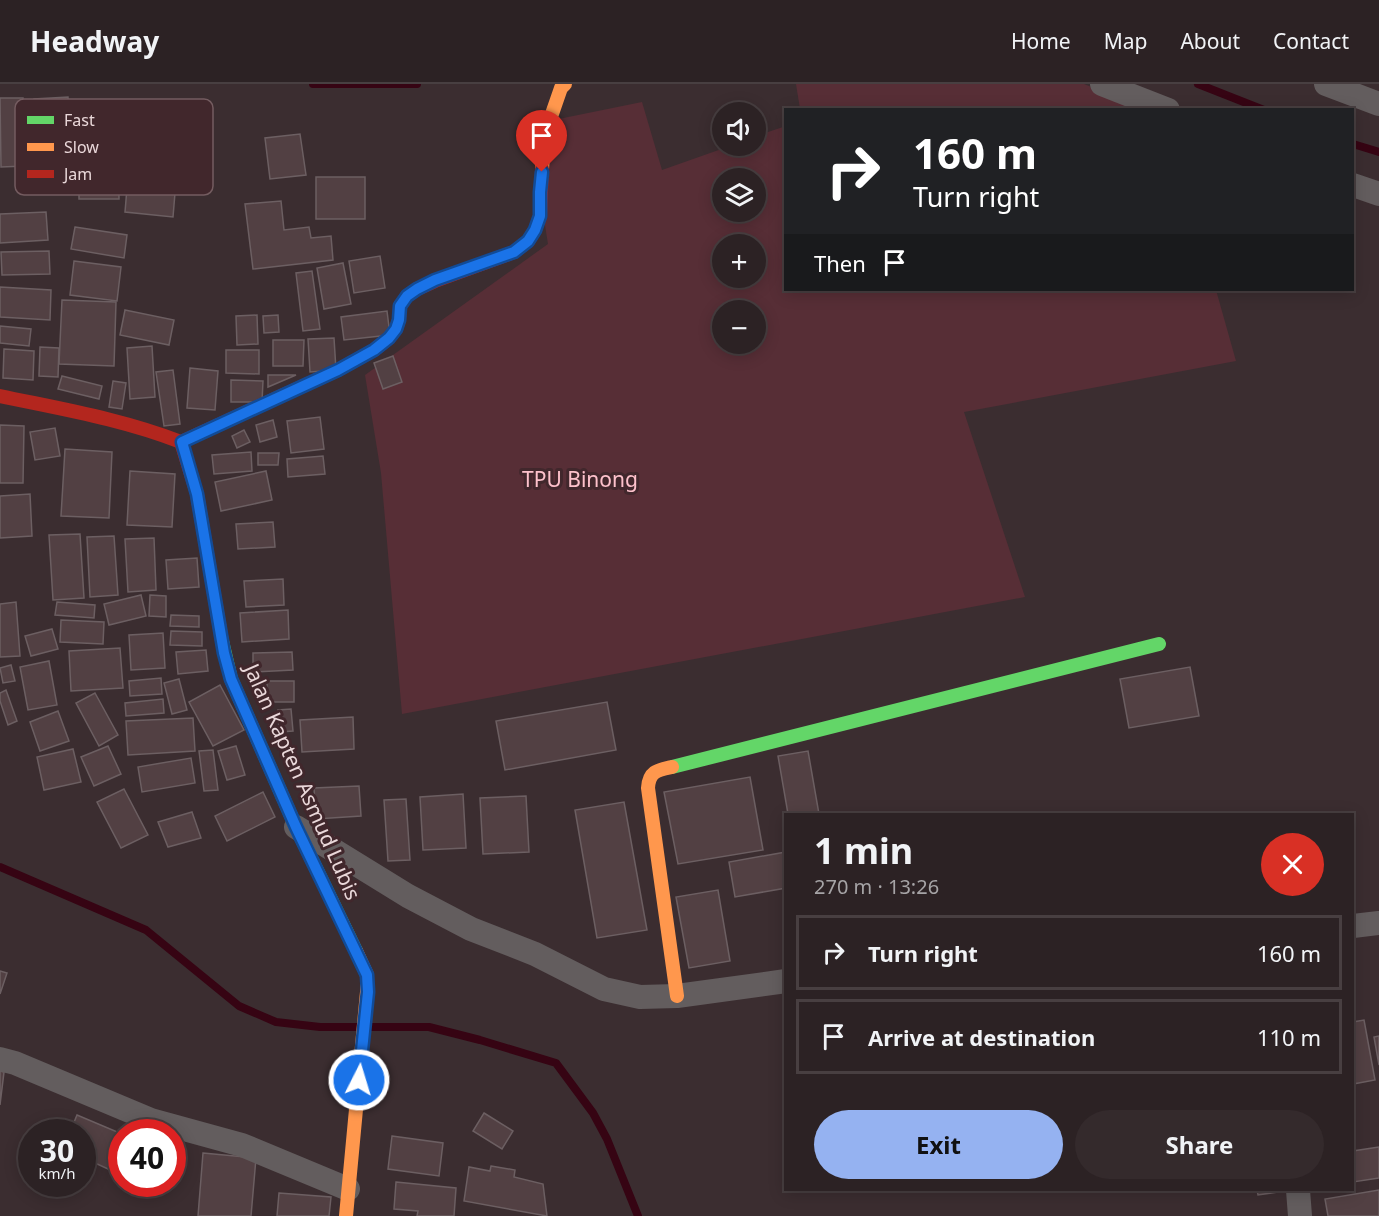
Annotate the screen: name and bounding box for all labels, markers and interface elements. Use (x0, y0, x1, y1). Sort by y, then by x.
text: Headway (30, 22, 159, 60)
text: Home (1011, 27, 1071, 55)
text: Map (1104, 27, 1147, 55)
text: About (1180, 27, 1240, 55)
text: Contact (1273, 27, 1349, 55)
legend (15, 99, 213, 195)
map controls (712, 102, 766, 354)
button: sound (712, 102, 766, 156)
text: Fast (64, 109, 95, 131)
pin (516, 110, 567, 172)
icon: arrive (525, 119, 558, 152)
text: 160 m (913, 124, 1037, 181)
icon: right (814, 132, 892, 210)
text: Slow (64, 136, 99, 158)
text: Jam (62, 163, 92, 185)
button: layers (712, 168, 766, 222)
text: Turn right (913, 178, 1039, 215)
button: + (712, 234, 766, 288)
icon: arrive (878, 246, 911, 279)
text: Then (814, 248, 866, 278)
button: − (712, 300, 766, 354)
park label: TPU Binong (522, 465, 638, 493)
street label: Jalan Kapten Asmud Lubis (237, 657, 368, 904)
text: 1 min (814, 826, 913, 875)
button: close (1261, 833, 1324, 896)
text: 270 m · 13:26 (814, 873, 939, 900)
icon: right (817, 936, 850, 969)
text: Turn right (868, 938, 978, 968)
text: 160 m (1257, 938, 1321, 968)
icon: arrive (817, 1020, 850, 1053)
text: Arrive at destination (868, 1022, 1095, 1052)
text: 110 m (1257, 1022, 1321, 1052)
position arrow (327, 1048, 391, 1112)
button: Exit (814, 1110, 1063, 1179)
button: Share (1075, 1110, 1324, 1179)
speed limit sign: 40 (108, 1119, 186, 1197)
text: 30 (40, 1130, 74, 1171)
text: km/h (39, 1163, 75, 1183)

